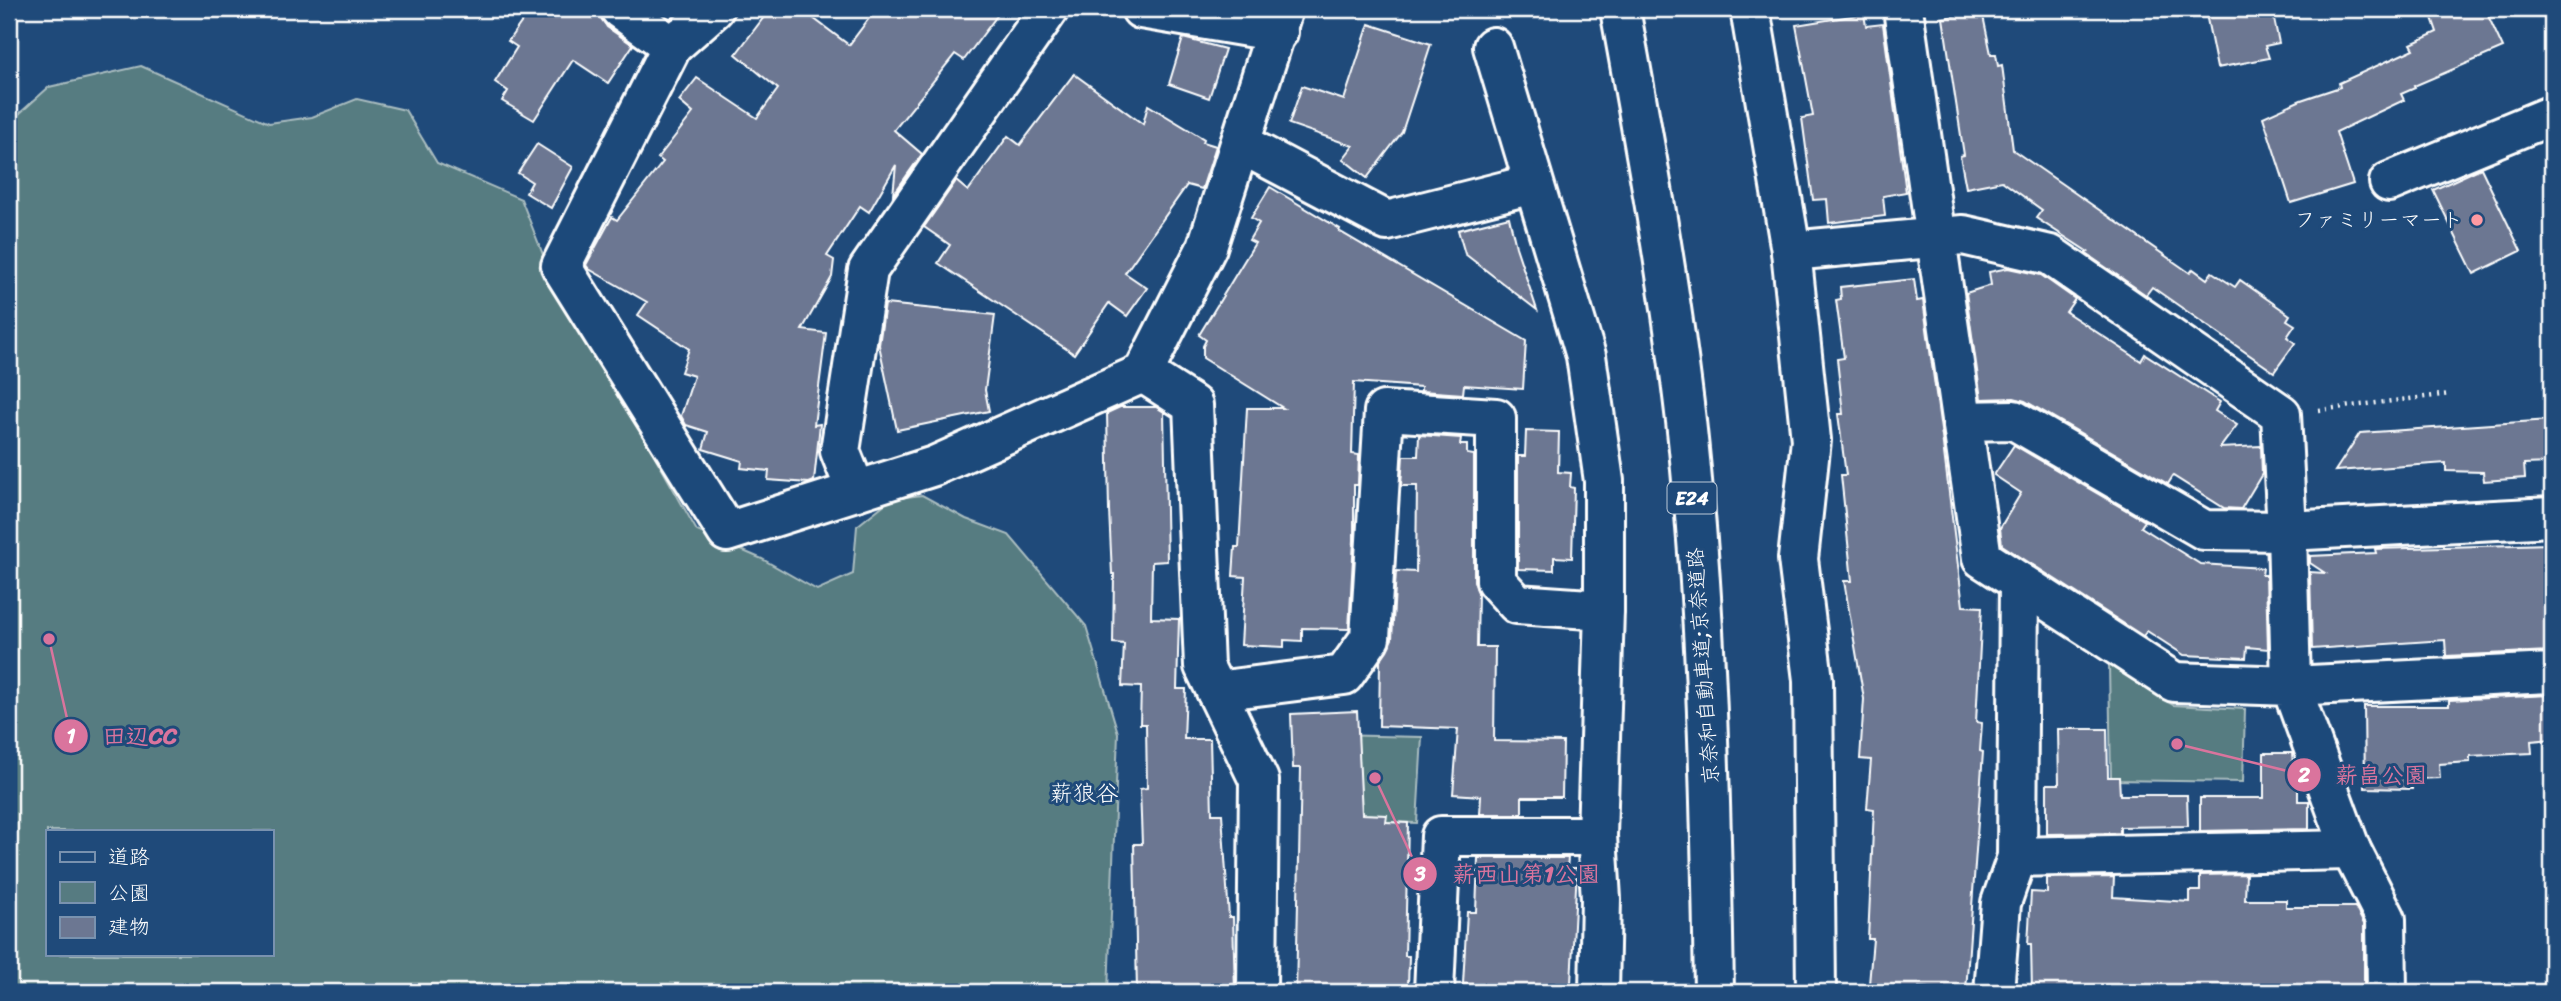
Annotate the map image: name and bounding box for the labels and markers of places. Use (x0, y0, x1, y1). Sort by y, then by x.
place label: ファミリーマート (2295, 201, 2463, 239)
marker: ファミリーマート (2469, 212, 2485, 228)
callout: 田辺CC (53, 714, 191, 758)
callout: 薪畠公園 (2286, 753, 2441, 797)
callout: 薪西山第1公園 (1403, 852, 1614, 896)

